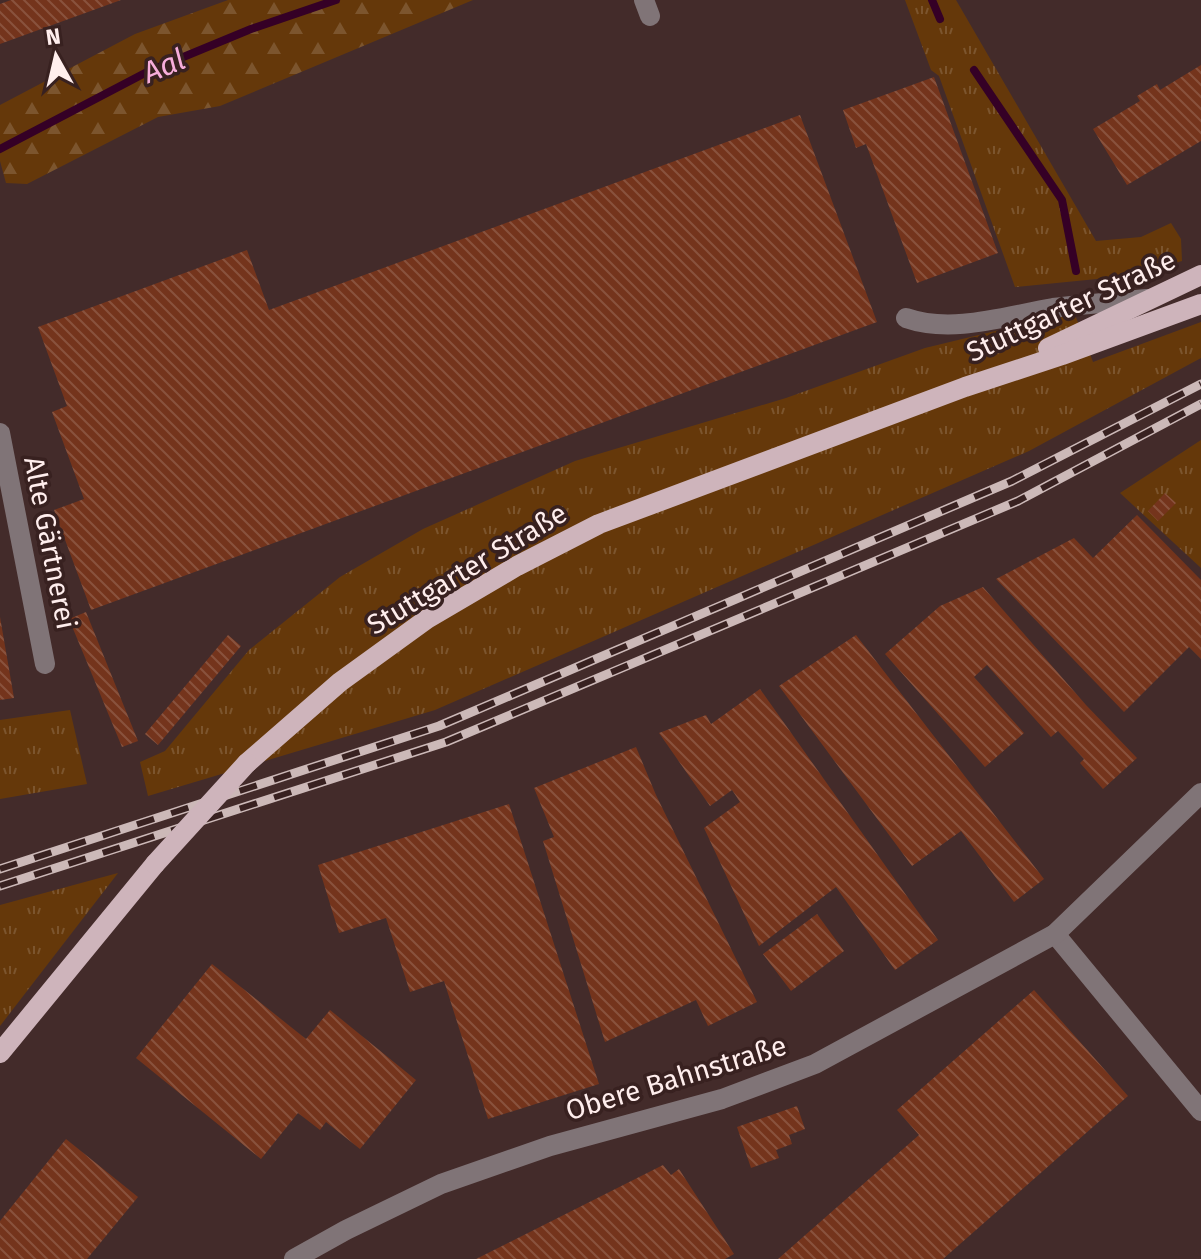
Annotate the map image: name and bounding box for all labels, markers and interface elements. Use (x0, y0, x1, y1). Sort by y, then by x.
north arrow (16, 16, 96, 96)
text: N (44, 22, 62, 51)
water label: Aal (136, 41, 191, 91)
street label: Stuttgarter Straße (961, 243, 1181, 369)
street label: Alte Gärtnerei (17, 454, 83, 632)
street label: Stuttgarter Straße (361, 496, 573, 642)
street label: Obere Bahnstraße (562, 1029, 790, 1127)

